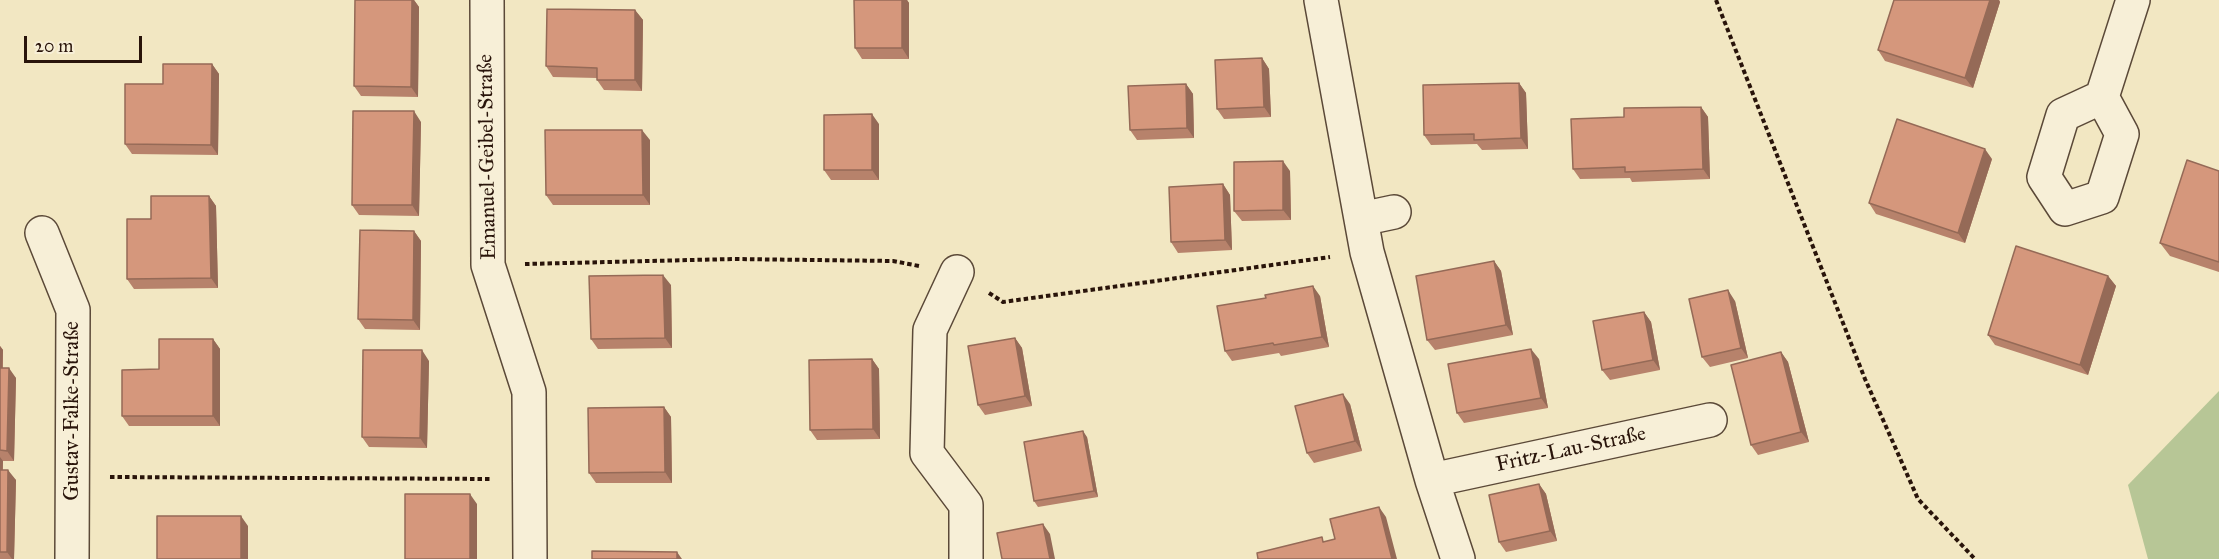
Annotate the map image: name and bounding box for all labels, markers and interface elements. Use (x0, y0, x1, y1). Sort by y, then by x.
scale bar (27, 24, 146, 62)
text: 20 m (35, 35, 73, 57)
street label: Emanuel-Geibel-Straße (474, 54, 502, 260)
street label: Gustav-Falke-Straße (60, 321, 86, 501)
street label: Fritz-Lau-Straße (1494, 422, 1648, 478)

